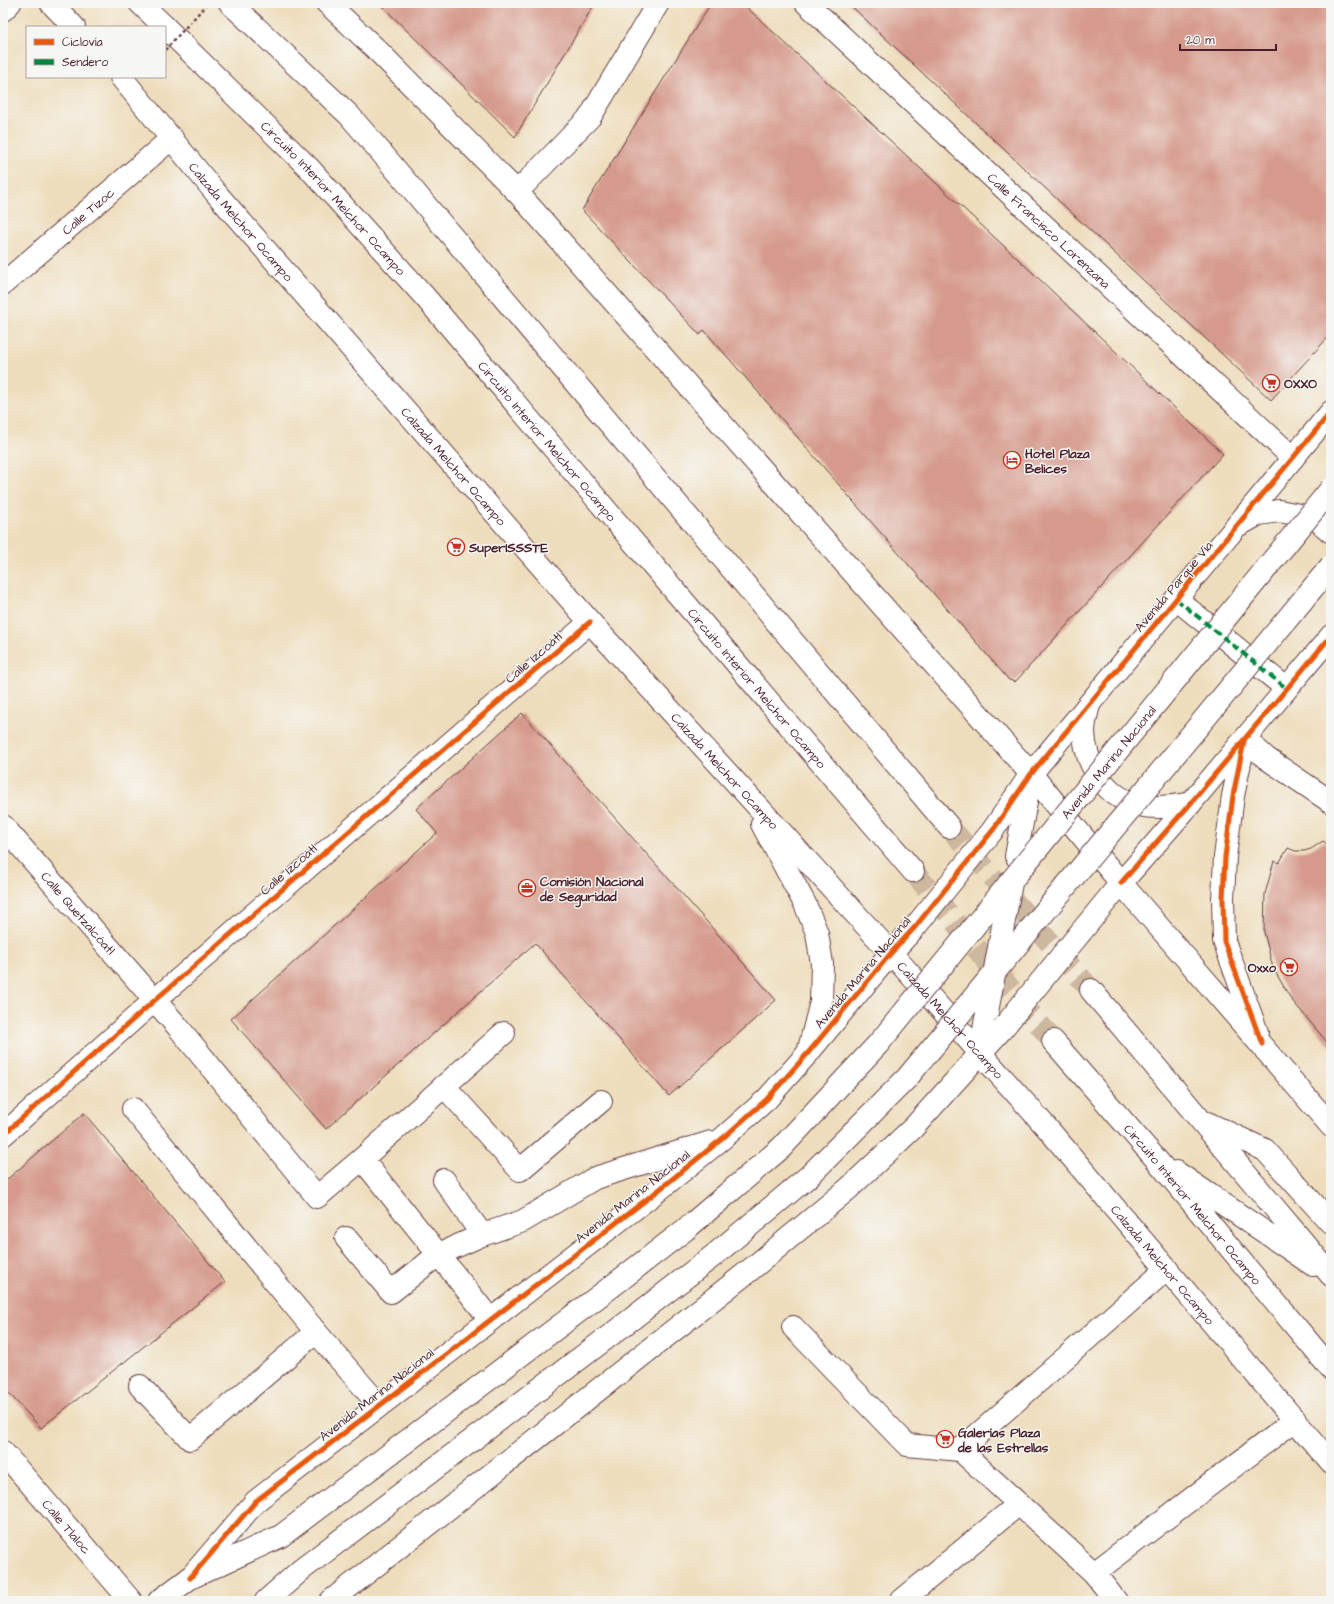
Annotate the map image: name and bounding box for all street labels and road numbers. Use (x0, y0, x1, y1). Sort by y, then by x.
street label: Circuito Interior Melchor Ocampo (256, 117, 410, 280)
street label: Calzada Melchor Ocampo (184, 159, 297, 286)
street label: Calle Francisco Lorenzana (983, 169, 1114, 293)
street label: Calle Tizoc (58, 184, 119, 239)
street label: Circuito Interior Melchor Ocampo (473, 358, 620, 526)
street label: Calzada Melchor Ocampo (396, 403, 510, 530)
street label: Avenida Parque Vía (1130, 537, 1217, 636)
street label: Circuito Interior Melchor Ocampo (683, 604, 830, 773)
street label: Calle Izcoátl (501, 628, 566, 688)
street label: Avenida Marina Nacional (1057, 702, 1161, 823)
street label: Calzada Melchor Ocampo (667, 709, 783, 834)
street label: Calle Izcoátl (256, 840, 321, 900)
street label: Calle Quetzalcóatl (36, 868, 119, 959)
street label: Avenida Marina Nacional (810, 913, 915, 1033)
street label: Calzada Melchor Ocampo (893, 958, 1008, 1084)
street label: Circuito Interior Melchor Ocampo (1119, 1120, 1266, 1290)
street label: Avenida Marina Nacional (571, 1146, 694, 1247)
street label: Calzada Melchor Ocampo (1106, 1201, 1219, 1330)
street label: Avenida Marina Nacional (315, 1344, 438, 1445)
street label: Calle Tlaloc (38, 1496, 95, 1558)

